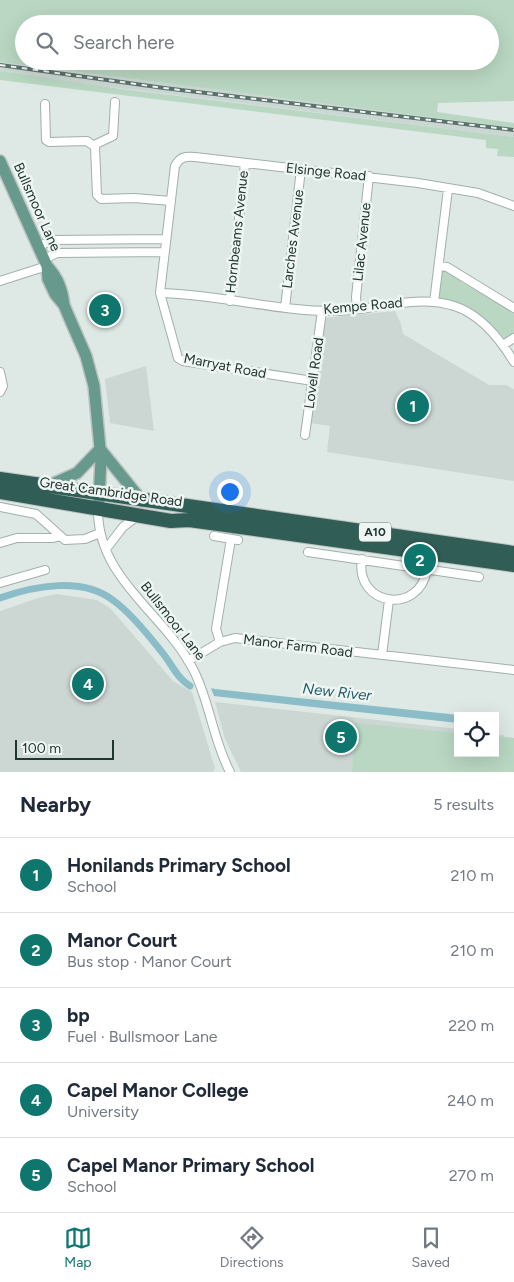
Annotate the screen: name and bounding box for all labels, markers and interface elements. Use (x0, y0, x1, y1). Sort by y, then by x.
search box (15, 15, 499, 70)
icon: search (33, 29, 61, 57)
text: Search here (73, 31, 175, 54)
street label: Elsinge Road (285, 159, 367, 185)
street label: Bullsmoor Lane (10, 160, 64, 254)
street label: Hornbeams Avenue (222, 169, 252, 294)
street label: Larches Avenue (278, 188, 308, 289)
street label: Lilac Avenue (349, 201, 375, 282)
pin: 3 (89, 291, 121, 329)
street label: Kempe Road (323, 294, 403, 318)
street label: Lovell Road (301, 336, 327, 410)
street label: Marryat Road (182, 350, 268, 382)
pin: 1 (397, 387, 429, 425)
street label: Great Cambridge Road (39, 474, 183, 510)
your location (217, 479, 243, 505)
road number: A10 (359, 522, 391, 542)
pin: 2 (404, 541, 436, 579)
street label: Bullsmoor Lane (137, 578, 209, 664)
street label: Manor Farm Road (242, 631, 354, 661)
pin: 4 (72, 665, 104, 703)
water label: New River (302, 679, 373, 705)
map controls (454, 712, 499, 757)
button: locate (454, 712, 499, 757)
pin: 5 (325, 718, 357, 756)
scale bar (15, 737, 114, 760)
text: 100 m (22, 740, 61, 757)
text: Nearby (20, 792, 91, 817)
text: 5 results (433, 795, 494, 814)
text: Honilands Primary School (67, 854, 291, 877)
text: 1 (33, 866, 39, 885)
text: 210 m (451, 866, 494, 885)
text: School (67, 877, 117, 896)
text: Manor Court (67, 929, 177, 952)
text: 2 (31, 941, 41, 960)
text: 210 m (451, 941, 494, 960)
text: Bus stop · Manor Court (67, 952, 232, 971)
text: bp (67, 1004, 90, 1027)
text: 3 (32, 1016, 40, 1035)
text: 220 m (448, 1016, 494, 1035)
text: Fuel · Bullsmoor Lane (67, 1027, 218, 1046)
text: Capel Manor College (67, 1079, 249, 1102)
text: 4 (31, 1091, 41, 1110)
text: 240 m (447, 1091, 494, 1110)
text: University (67, 1102, 139, 1121)
text: Capel Manor Primary School (67, 1154, 314, 1177)
text: 5 (31, 1166, 41, 1185)
text: 270 m (449, 1166, 494, 1185)
text: School (67, 1177, 117, 1196)
tab: Map (64, 1224, 92, 1271)
tab: Directions (220, 1224, 284, 1271)
tab: Saved (411, 1224, 450, 1271)

